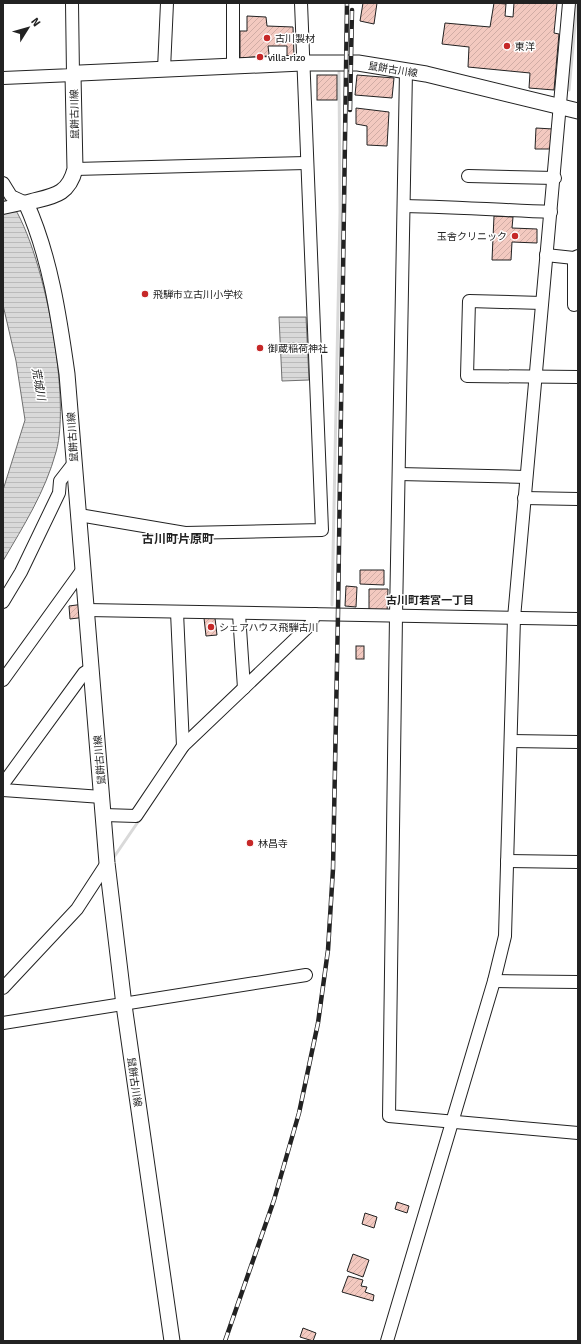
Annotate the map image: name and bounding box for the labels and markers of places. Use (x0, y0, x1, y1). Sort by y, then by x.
marker: 古川製材 (262, 33, 272, 43)
place label: 古川製材 (275, 33, 315, 45)
marker: 東洋 (502, 41, 512, 51)
place label: 東洋 (515, 41, 535, 53)
marker: villa-rizo (255, 52, 265, 62)
place label: villa-rizo (268, 52, 306, 64)
place label: 玉舎クリニック (437, 231, 507, 243)
marker: 玉舎クリニック (510, 231, 520, 241)
marker: 飛騨市立古川小学校 (140, 289, 150, 299)
place label: 飛騨市立古川小学校 (153, 289, 243, 301)
marker: 御蔵稲荷神社 (255, 343, 265, 353)
place label: 御蔵稲荷神社 (268, 343, 328, 355)
marker: シェアハウス飛騨古川 (206, 622, 216, 632)
place label: シェアハウス飛騨古川 (219, 622, 319, 634)
marker: 林昌寺 (245, 838, 255, 848)
place label: 林昌寺 (258, 838, 288, 850)

